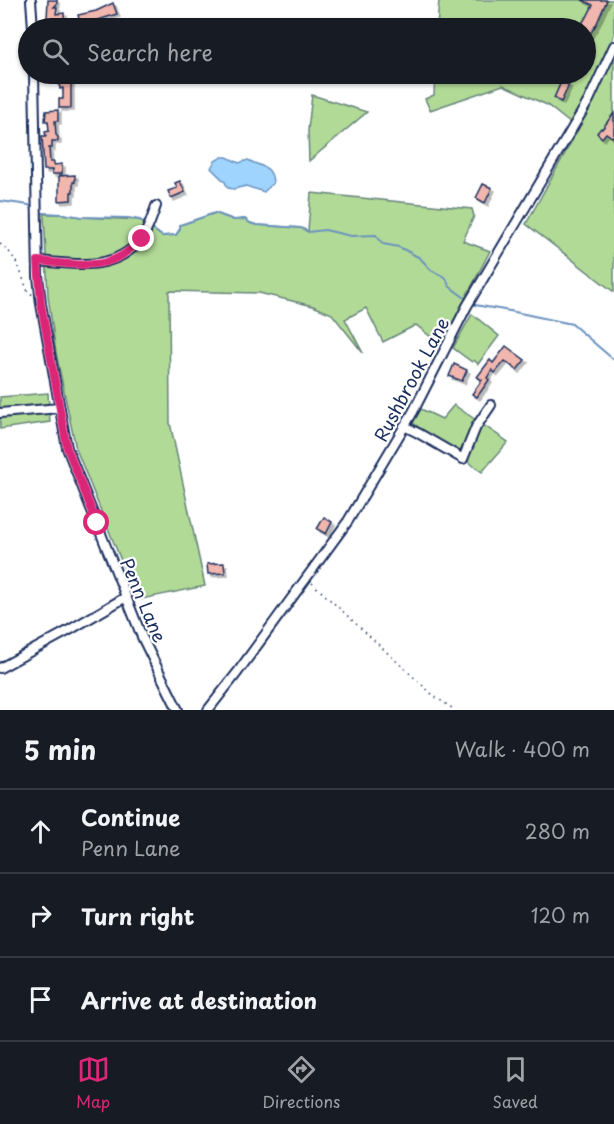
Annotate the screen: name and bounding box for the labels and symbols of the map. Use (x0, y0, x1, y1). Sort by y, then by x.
route end (128, 225, 154, 251)
street label: Rushbrook Lane (367, 312, 455, 446)
route start (83, 509, 109, 535)
street label: Penn Lane (114, 554, 174, 646)

